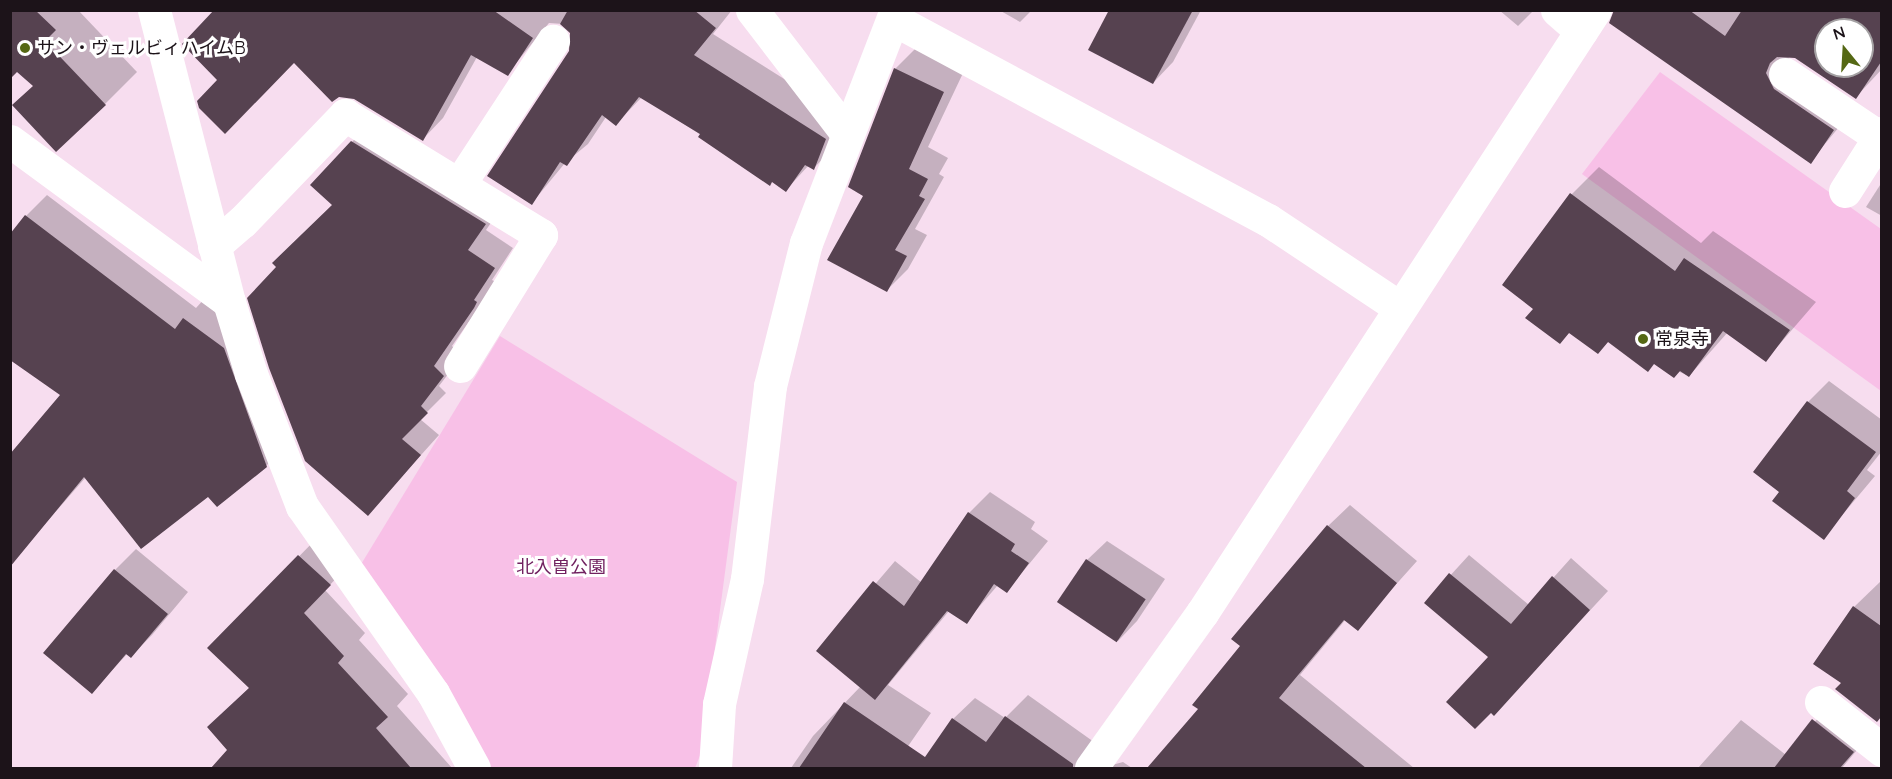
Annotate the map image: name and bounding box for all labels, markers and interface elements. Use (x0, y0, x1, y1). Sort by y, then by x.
north arrow (1814, 18, 1874, 78)
text: N (1830, 21, 1848, 44)
place label: サン・ヴェルビィハイムB (37, 37, 247, 59)
marker: サン・ヴェルビィハイムB (18, 41, 32, 55)
place label: 常泉寺 (1655, 328, 1709, 350)
marker: 常泉寺 (1636, 332, 1650, 346)
park label: 北入曽公園 (516, 556, 606, 578)

